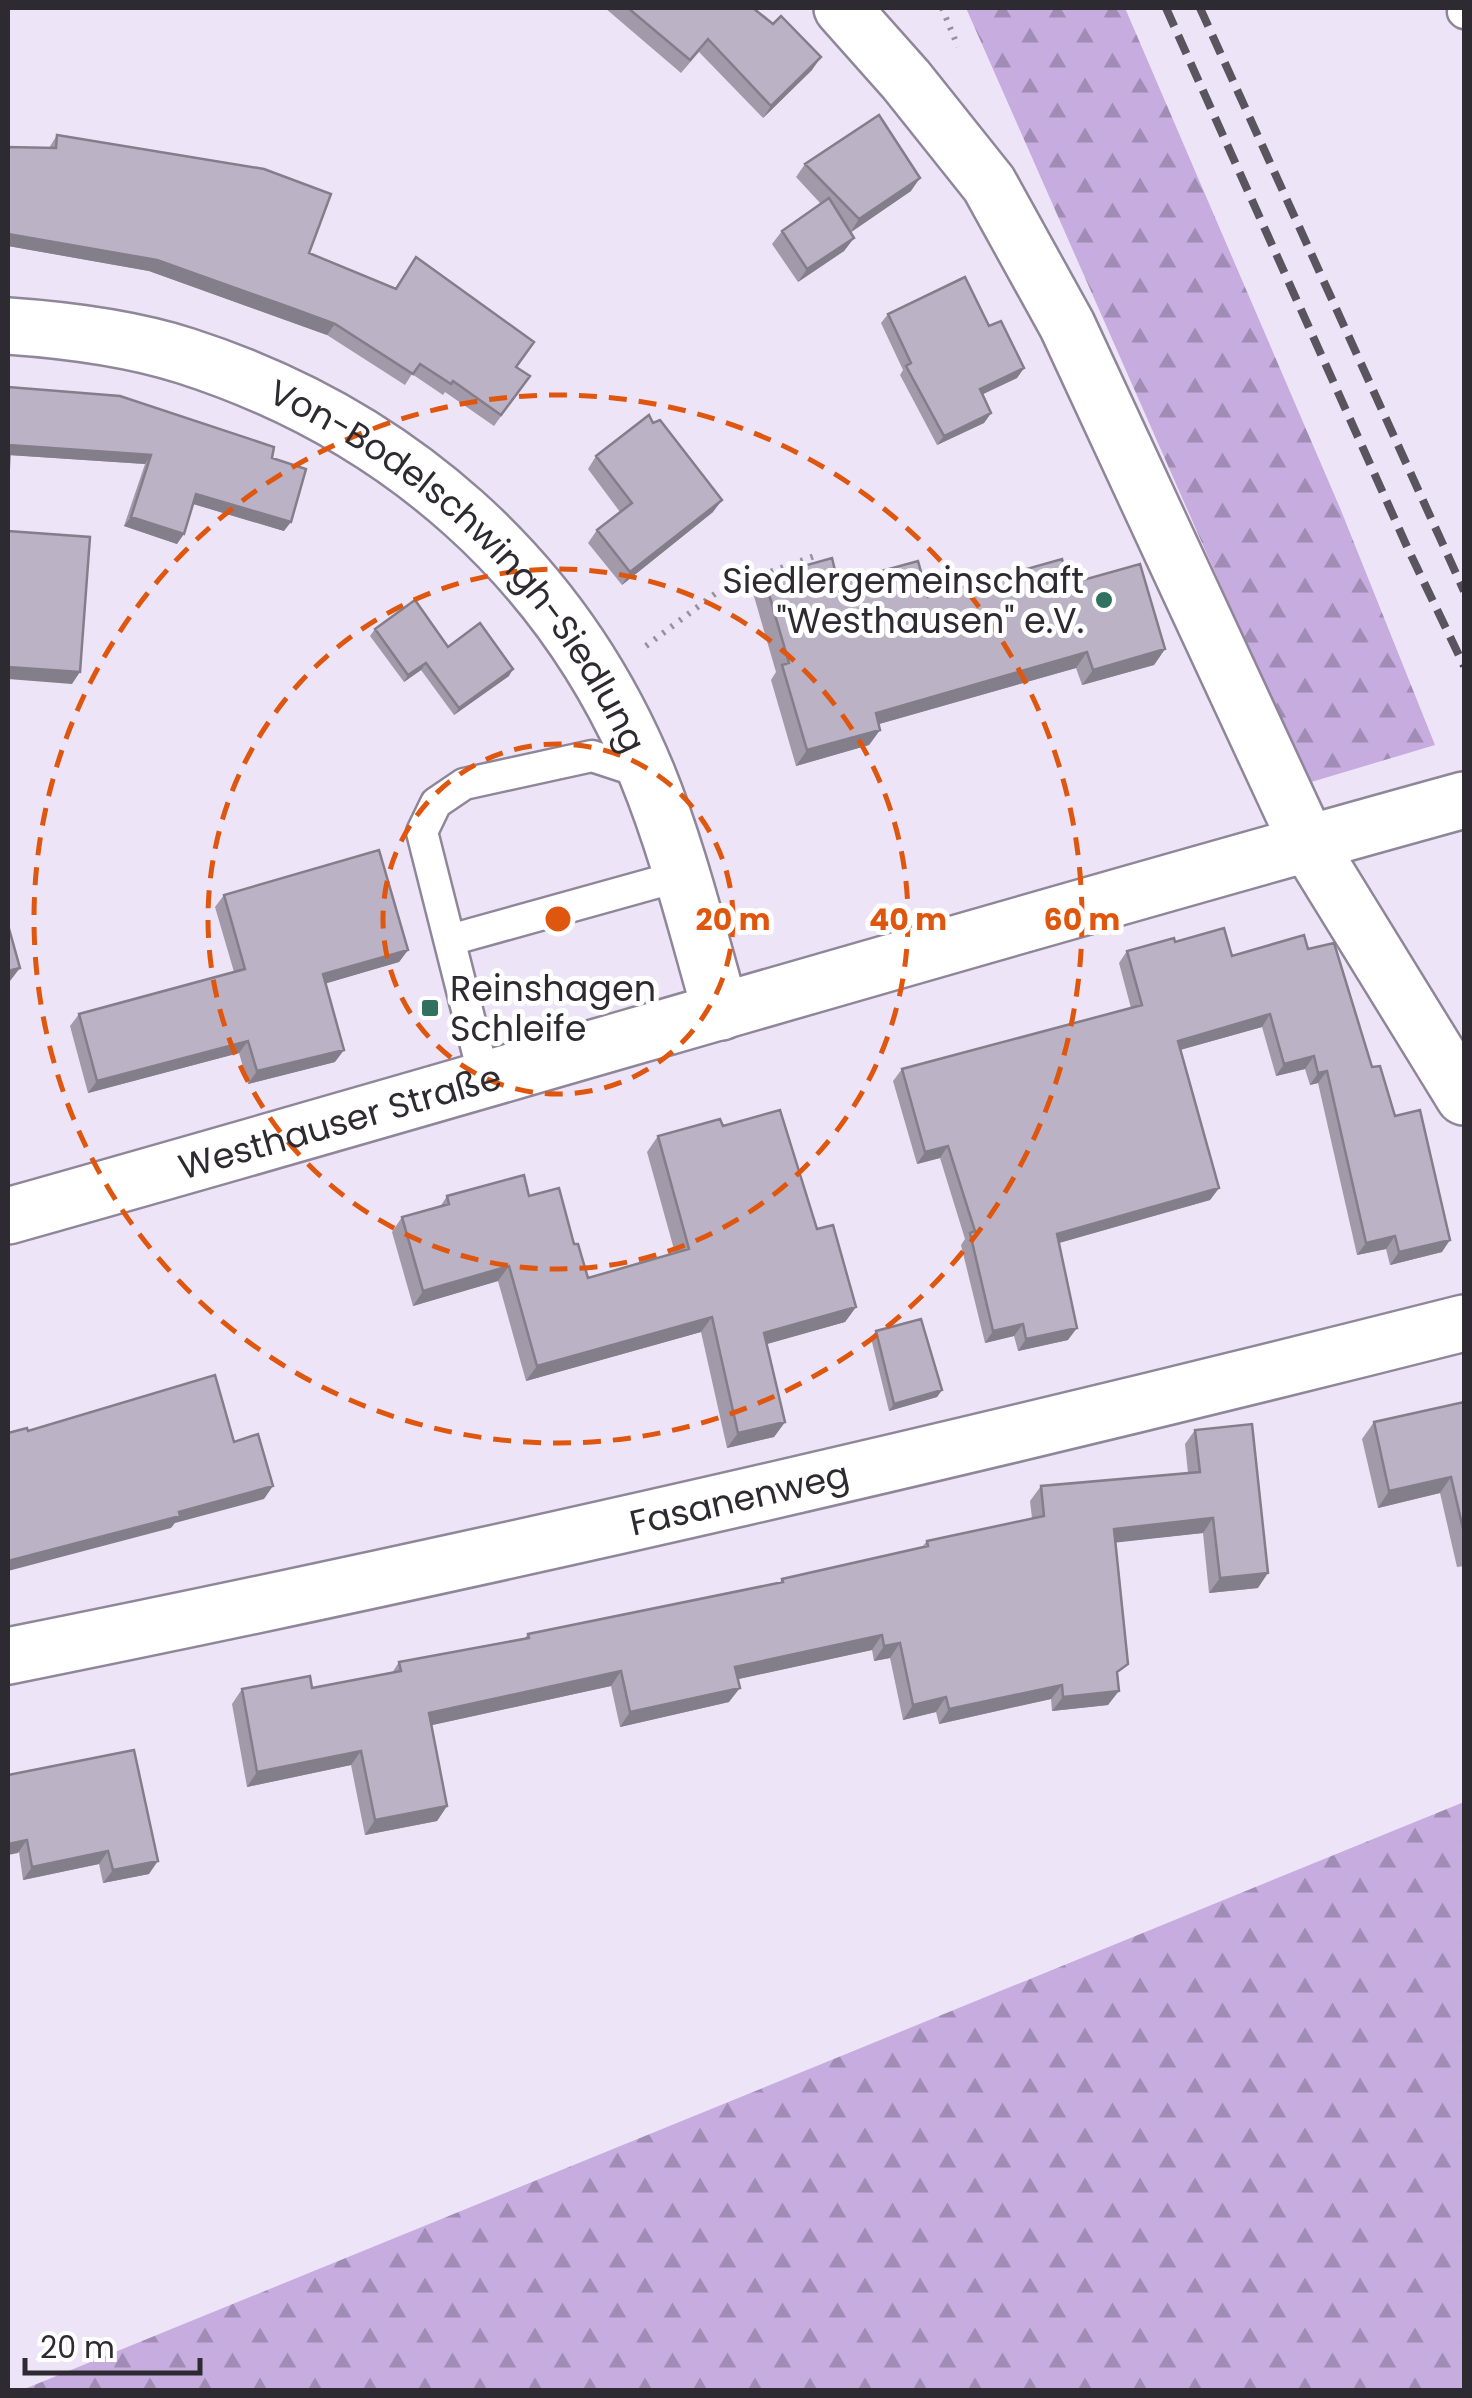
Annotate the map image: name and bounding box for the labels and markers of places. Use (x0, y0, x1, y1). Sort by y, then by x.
place label: Siedlergemeinschaft "Westhausen" e.V. (722, 556, 1084, 645)
marker: Siedlergemeinschaft "Westhausen" e.V. (1093, 589, 1115, 611)
centre of rings (540, 901, 576, 937)
place label: Reinshagen Schleife (450, 964, 656, 1053)
marker: Reinshagen Schleife (419, 997, 441, 1019)

